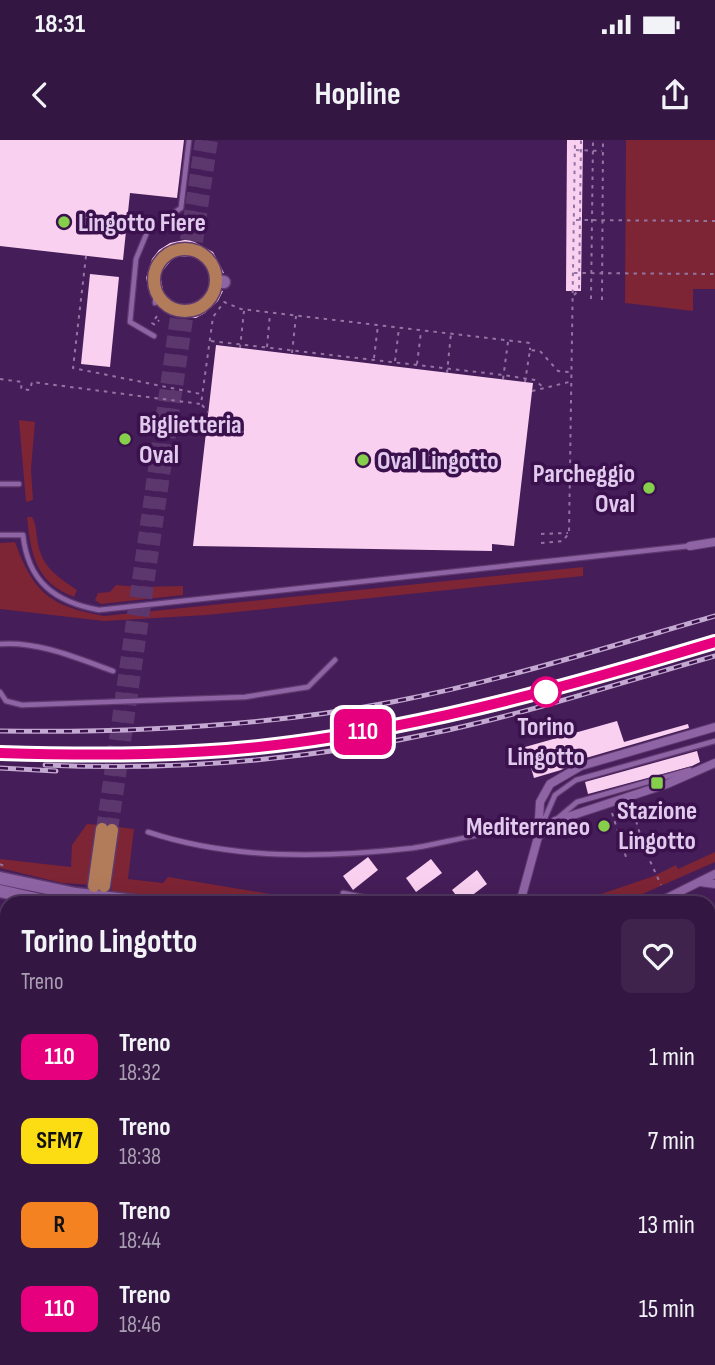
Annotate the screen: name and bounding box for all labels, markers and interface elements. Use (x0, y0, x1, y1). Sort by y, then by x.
text: 18:31 (35, 9, 85, 40)
text: Hopline (314, 75, 401, 114)
icon: back (21, 76, 59, 114)
icon: share (656, 76, 694, 114)
place label: Lingotto Fiere (78, 208, 206, 239)
marker: Lingotto Fiere (56, 214, 72, 230)
place label: Biglietteria Oval (139, 410, 242, 471)
marker: Biglietteria Oval (117, 431, 133, 447)
place label: Oval Lingotto (377, 446, 499, 477)
marker: Oval Lingotto (355, 452, 371, 468)
place label: Parcheggio Oval (533, 459, 635, 520)
marker: Parcheggio Oval (641, 480, 657, 496)
marker: Torino Lingotto (531, 677, 561, 707)
line badge: 110 (323, 709, 403, 755)
place label: Torino Lingotto (507, 712, 585, 773)
text: 110 (348, 717, 378, 746)
marker: Stazione Lingotto (649, 775, 665, 791)
place label: Stazione Lingotto (617, 796, 697, 857)
place label: Mediterraneo (466, 812, 590, 843)
marker: Mediterraneo (596, 818, 612, 834)
button: heart (621, 919, 695, 993)
text: Torino Lingotto (21, 922, 197, 962)
text: Treno (21, 968, 64, 996)
text: Treno (119, 1028, 171, 1059)
text: 110 (44, 1042, 75, 1071)
text: 1 min (649, 1042, 695, 1073)
text: 18:32 (119, 1059, 161, 1087)
text: Treno (119, 1112, 171, 1143)
text: SFM7 (36, 1126, 83, 1155)
text: 7 min (648, 1126, 695, 1157)
text: 18:38 (119, 1143, 161, 1171)
text: Treno (119, 1196, 171, 1227)
text: R (54, 1210, 65, 1239)
text: 13 min (638, 1210, 695, 1241)
text: 18:44 (119, 1227, 161, 1255)
text: Treno (119, 1280, 171, 1311)
text: 110 (44, 1294, 75, 1323)
text: 15 min (639, 1294, 695, 1325)
text: 18:46 (119, 1311, 161, 1339)

